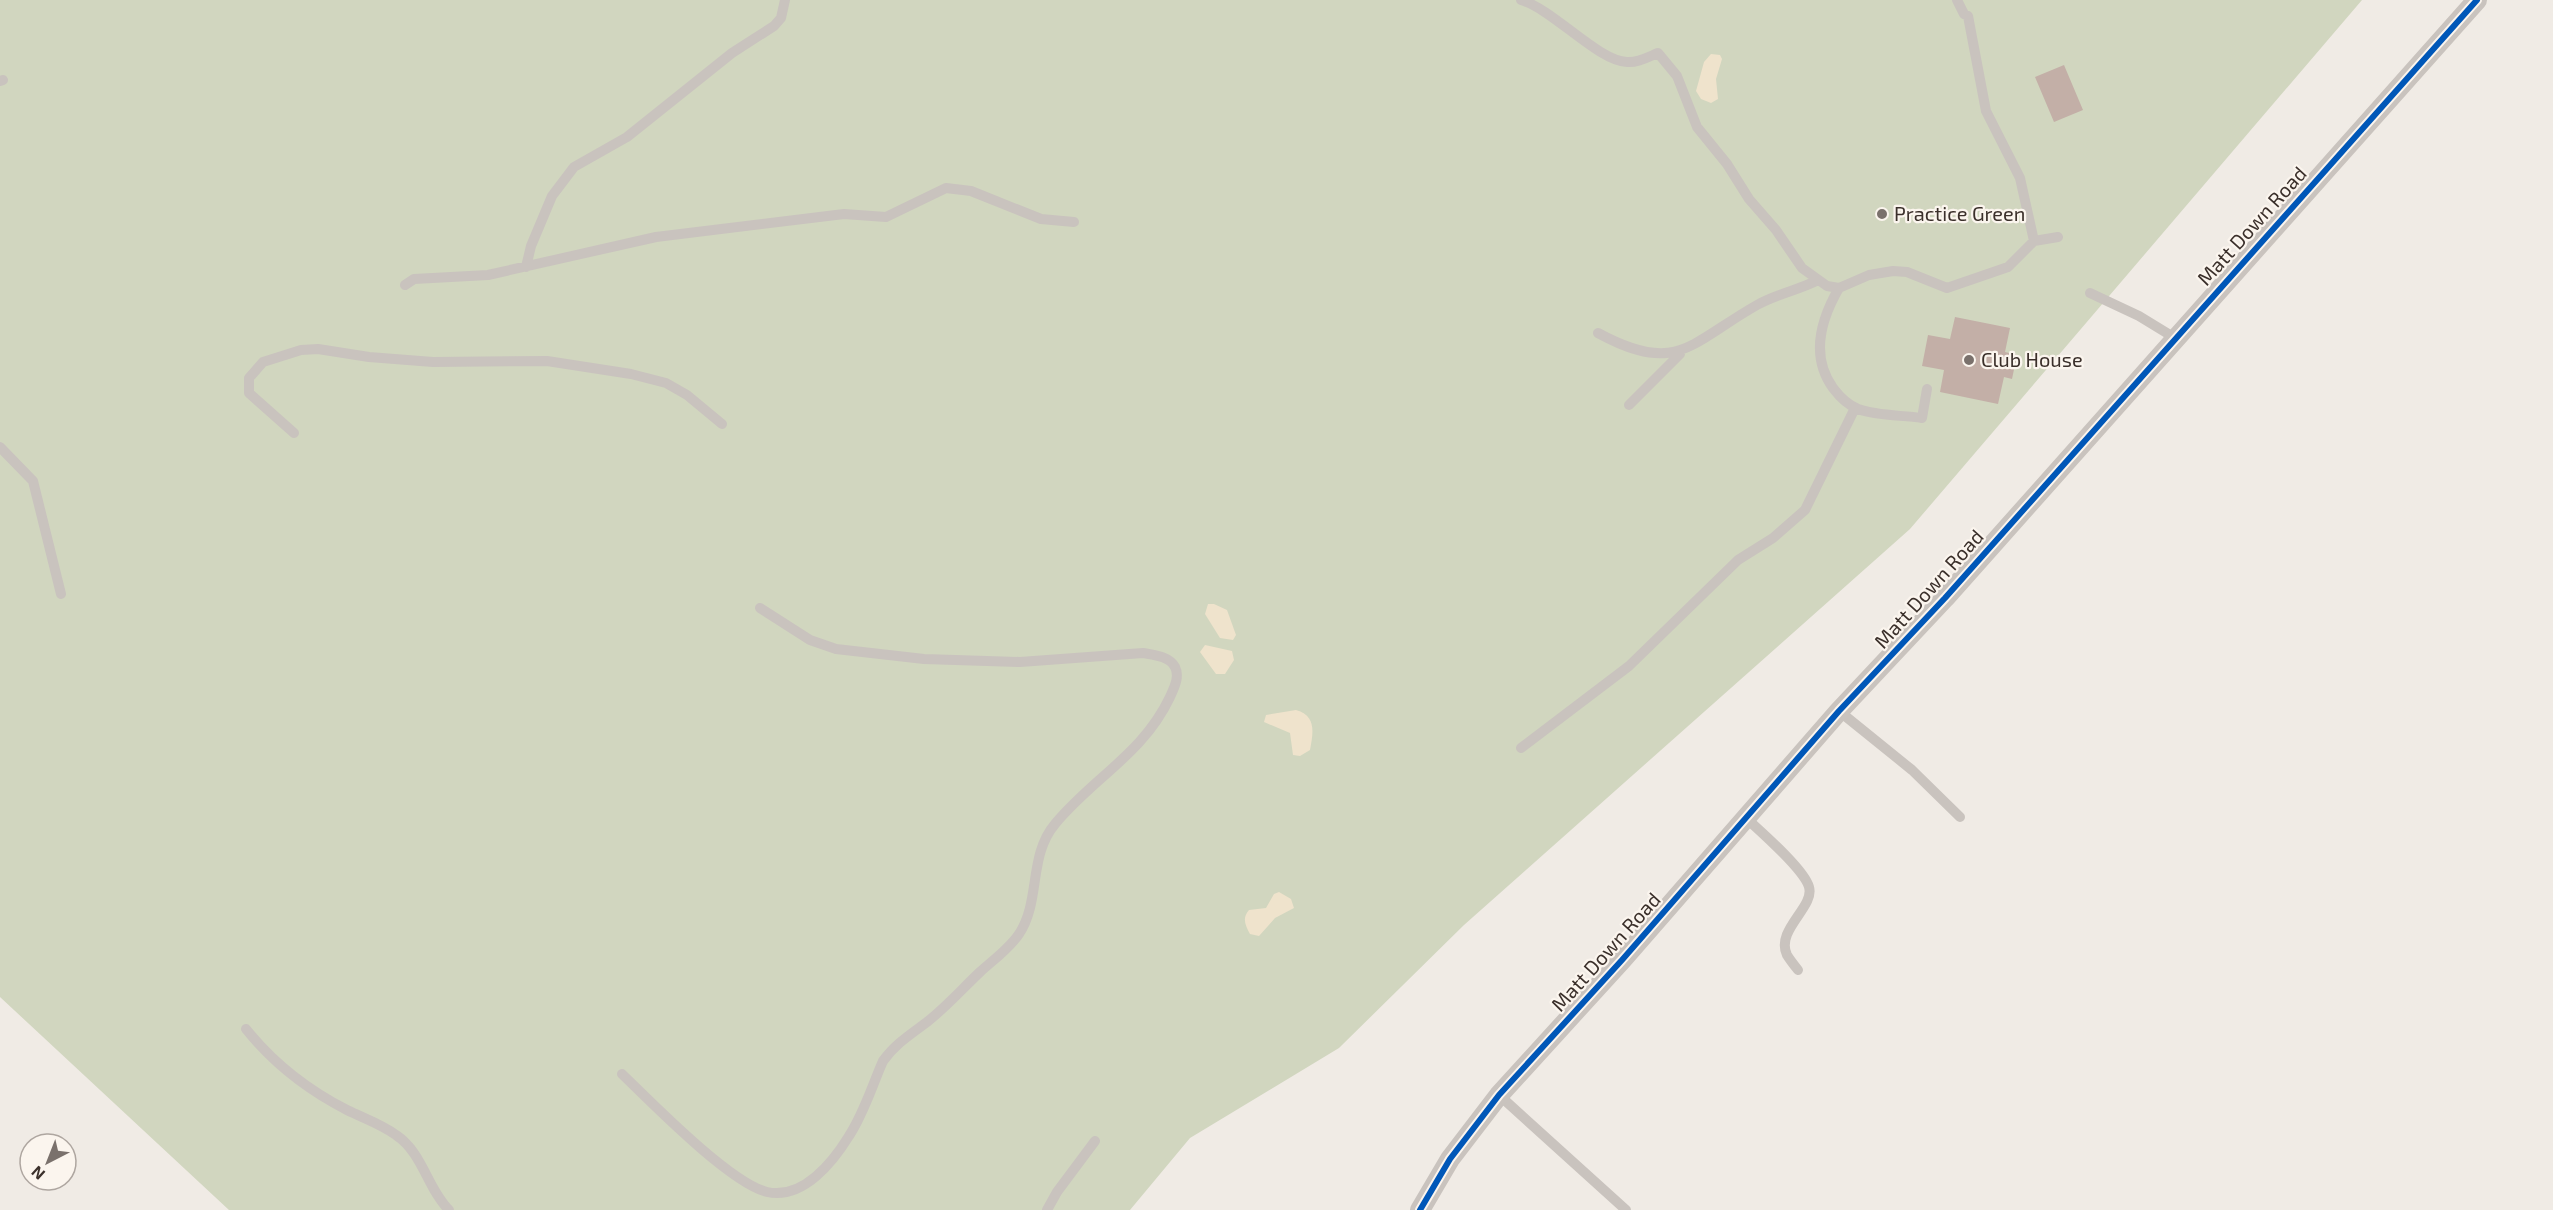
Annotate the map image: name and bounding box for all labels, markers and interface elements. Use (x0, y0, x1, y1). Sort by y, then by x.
street label: Matt Down Road (2192, 161, 2311, 290)
place label: Practice Green (1894, 201, 2025, 225)
marker: Practice Green (1875, 207, 1889, 221)
place label: Club House (1981, 347, 2083, 371)
marker: Club House (1962, 353, 1976, 367)
street label: Matt Down Road (1869, 524, 1988, 653)
street label: Matt Down Road (1546, 887, 1665, 1016)
north arrow (18, 1132, 78, 1192)
text: N (27, 1163, 48, 1184)

